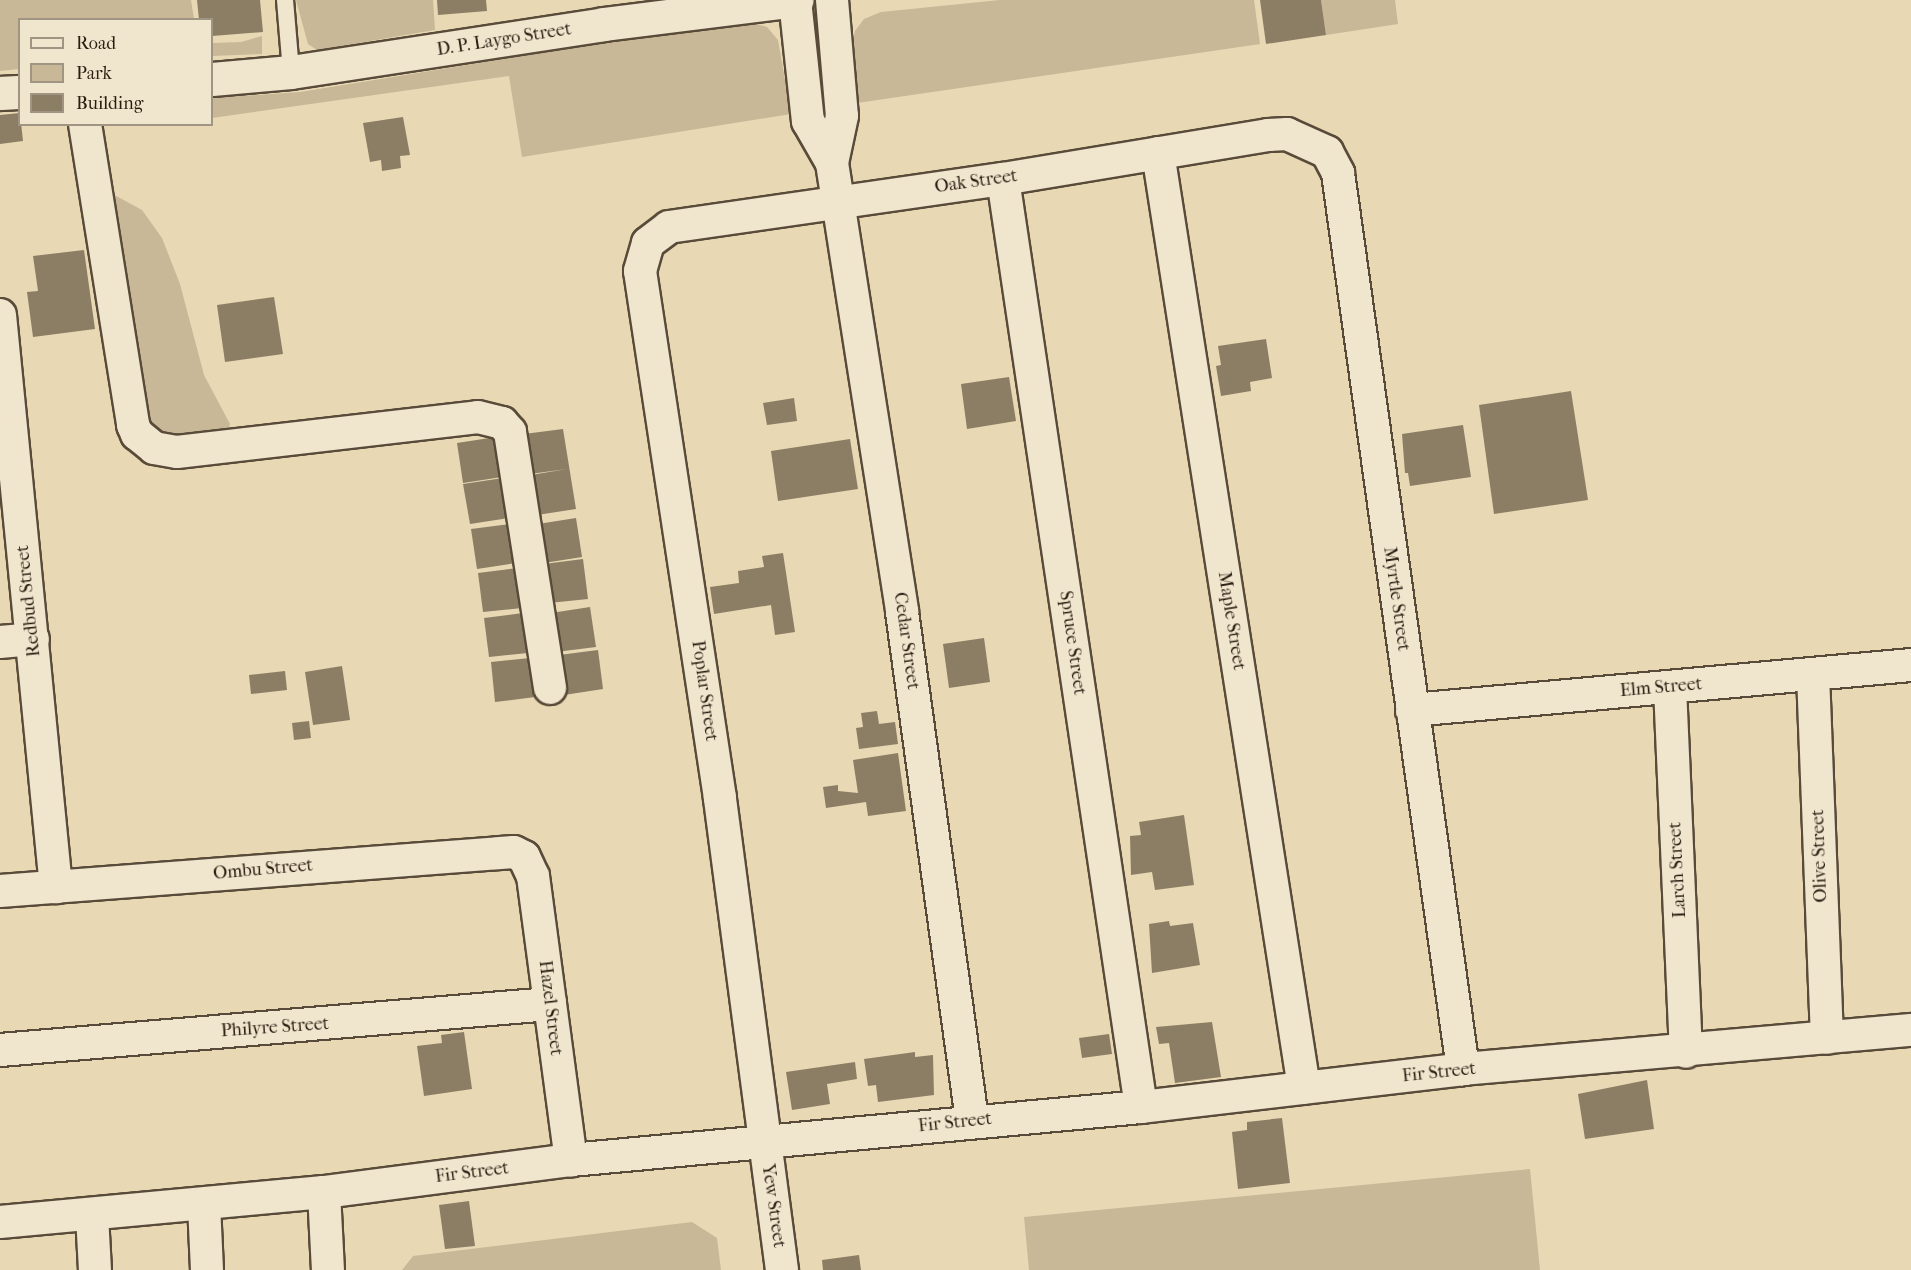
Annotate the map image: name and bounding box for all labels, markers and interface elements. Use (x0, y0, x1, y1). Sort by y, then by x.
legend (18, 18, 213, 126)
street label: D. P. Laygo Street (435, 19, 573, 61)
text: Road (76, 33, 116, 54)
text: Park (76, 63, 112, 84)
text: Building (76, 93, 143, 114)
street label: Oak Street (933, 166, 1019, 198)
street label: Redbud Street (12, 544, 46, 658)
street label: Myrtle Street (1378, 546, 1414, 652)
street label: Maple Street (1213, 570, 1249, 672)
street label: Spruce Street (1054, 590, 1090, 696)
street label: Cedar Street (888, 591, 924, 691)
street label: Poplar Street (686, 639, 722, 743)
street label: Elm Street (1619, 674, 1703, 702)
street label: Olive Street (1808, 809, 1832, 903)
street label: Larch Street (1665, 821, 1691, 919)
street label: Ombu Street (212, 855, 314, 885)
street label: Hazel Street (533, 959, 567, 1057)
street label: Philyre Street (220, 1013, 330, 1043)
street label: Fir Street (1401, 1058, 1477, 1088)
street label: Fir Street (917, 1108, 993, 1138)
street label: Fir Street (434, 1158, 510, 1188)
street label: Yew Street (756, 1163, 790, 1249)

